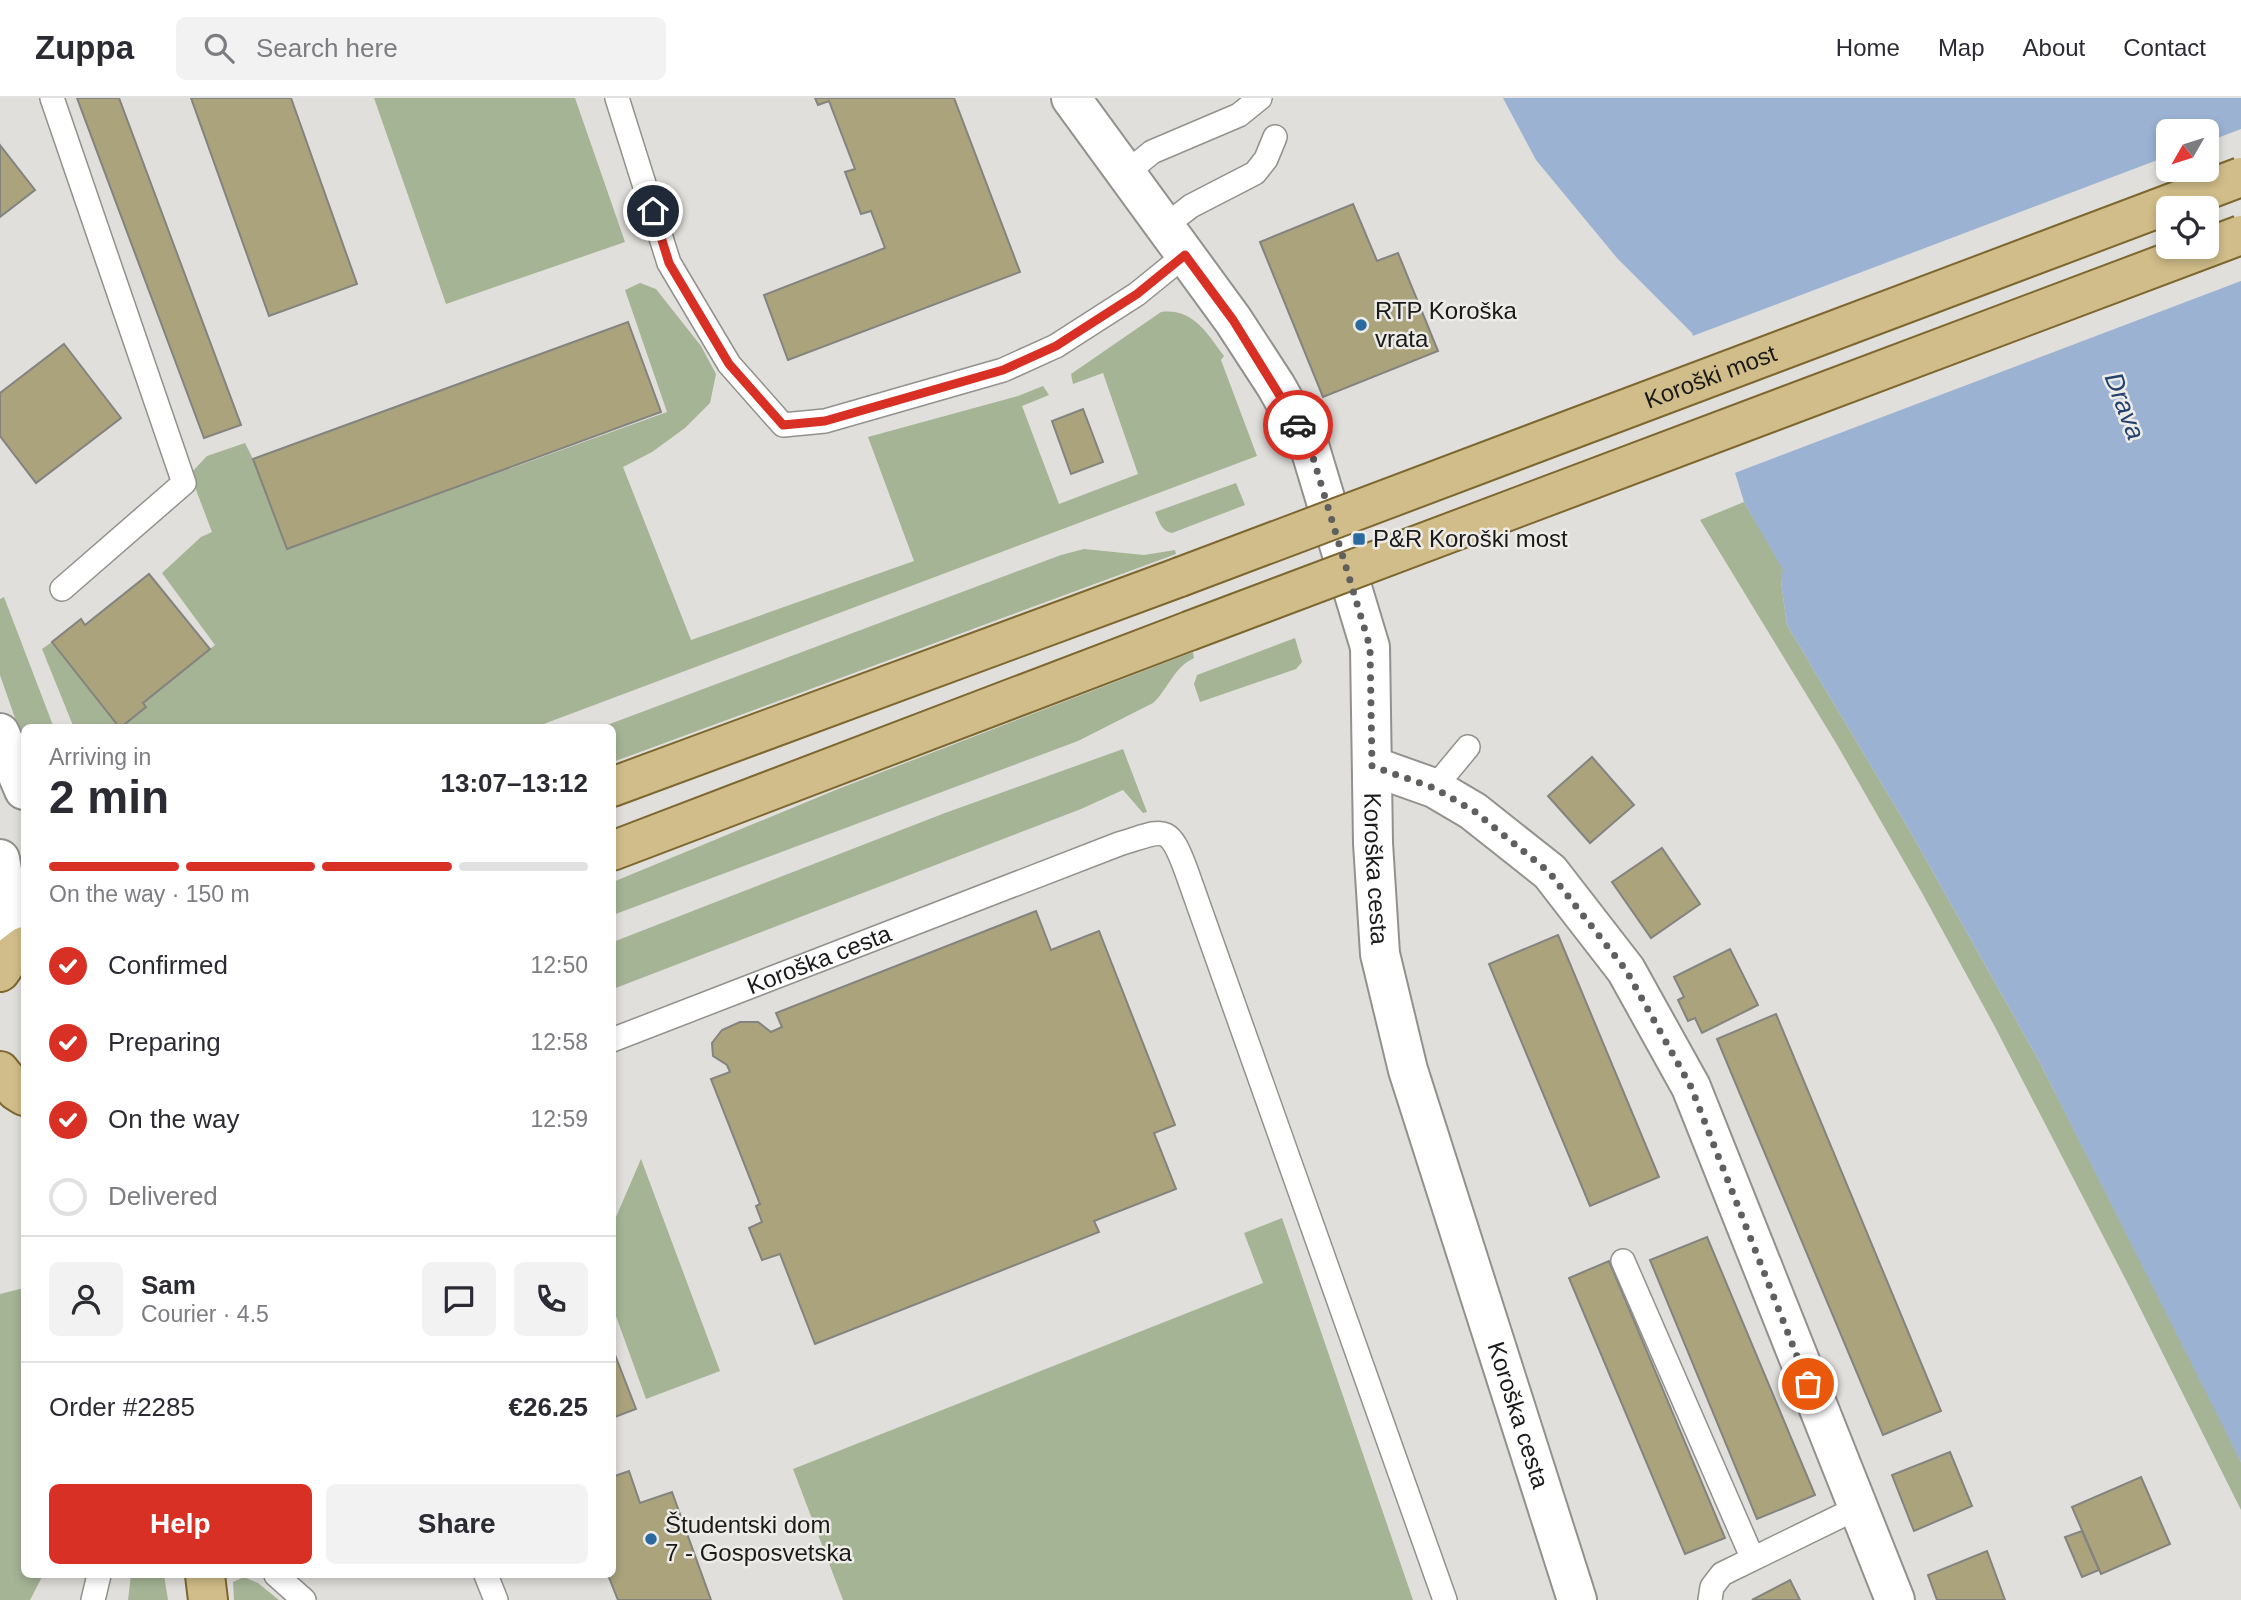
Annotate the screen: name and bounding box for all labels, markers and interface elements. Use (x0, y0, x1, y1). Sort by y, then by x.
search box (176, 17, 666, 80)
text: Zuppa (35, 29, 134, 66)
icon: search (200, 29, 238, 67)
text: Search here (256, 33, 398, 63)
text: Home (1836, 34, 1900, 61)
text: Map (1938, 34, 1985, 61)
text: About (2023, 34, 2085, 61)
text: Contact (2123, 34, 2206, 61)
north arrow (2156, 119, 2219, 182)
map controls (2156, 119, 2219, 259)
pin (623, 181, 683, 241)
icon: home (634, 192, 672, 230)
button: locate (2156, 196, 2219, 259)
place label: RTP Koroška vrata (1375, 297, 1517, 352)
marker: RTP Koroška vrata (1353, 317, 1369, 333)
street label: Koroški most (1641, 339, 1780, 414)
water label: Drava (2099, 368, 2151, 444)
courier (1263, 390, 1333, 460)
icon: car (1279, 406, 1317, 444)
place label: P&R Koroški most (1373, 525, 1568, 552)
marker: P&R Koroški most (1351, 531, 1367, 547)
text: Arriving in (49, 744, 151, 770)
text: 13:07–13:12 (441, 768, 588, 798)
text: 2 min (49, 771, 169, 823)
street label: Koroška cesta (1359, 792, 1393, 946)
text: On the way · 150 m (49, 881, 250, 907)
street label: Koroška cesta (743, 919, 895, 1000)
icon: check (49, 947, 87, 985)
text: Confirmed (108, 950, 228, 980)
text: 12:50 (530, 952, 588, 978)
icon: check (49, 1024, 87, 1062)
text: Preparing (108, 1027, 221, 1057)
text: 12:58 (530, 1029, 588, 1055)
icon: check (49, 1101, 87, 1139)
text: On the way (108, 1104, 240, 1134)
text: 12:59 (530, 1106, 588, 1132)
text: Delivered (108, 1181, 218, 1211)
button: person (49, 1262, 123, 1336)
button: chat (422, 1262, 496, 1336)
button: phone (514, 1262, 588, 1336)
text: Sam (141, 1270, 196, 1300)
text: Courier · 4.5 (141, 1301, 269, 1327)
street label: Koroška cesta (1483, 1338, 1555, 1492)
pin (1778, 1354, 1838, 1414)
icon: bag (1789, 1365, 1827, 1403)
text: Order #2285 (49, 1392, 195, 1422)
text: €26.25 (508, 1392, 588, 1422)
button: Help (49, 1484, 312, 1564)
button: Share (326, 1484, 588, 1564)
place label: Študentski dom 7 - Gosposvetska (665, 1511, 852, 1566)
marker: Študentski dom 7 - Gosposvetska (643, 1531, 659, 1547)

